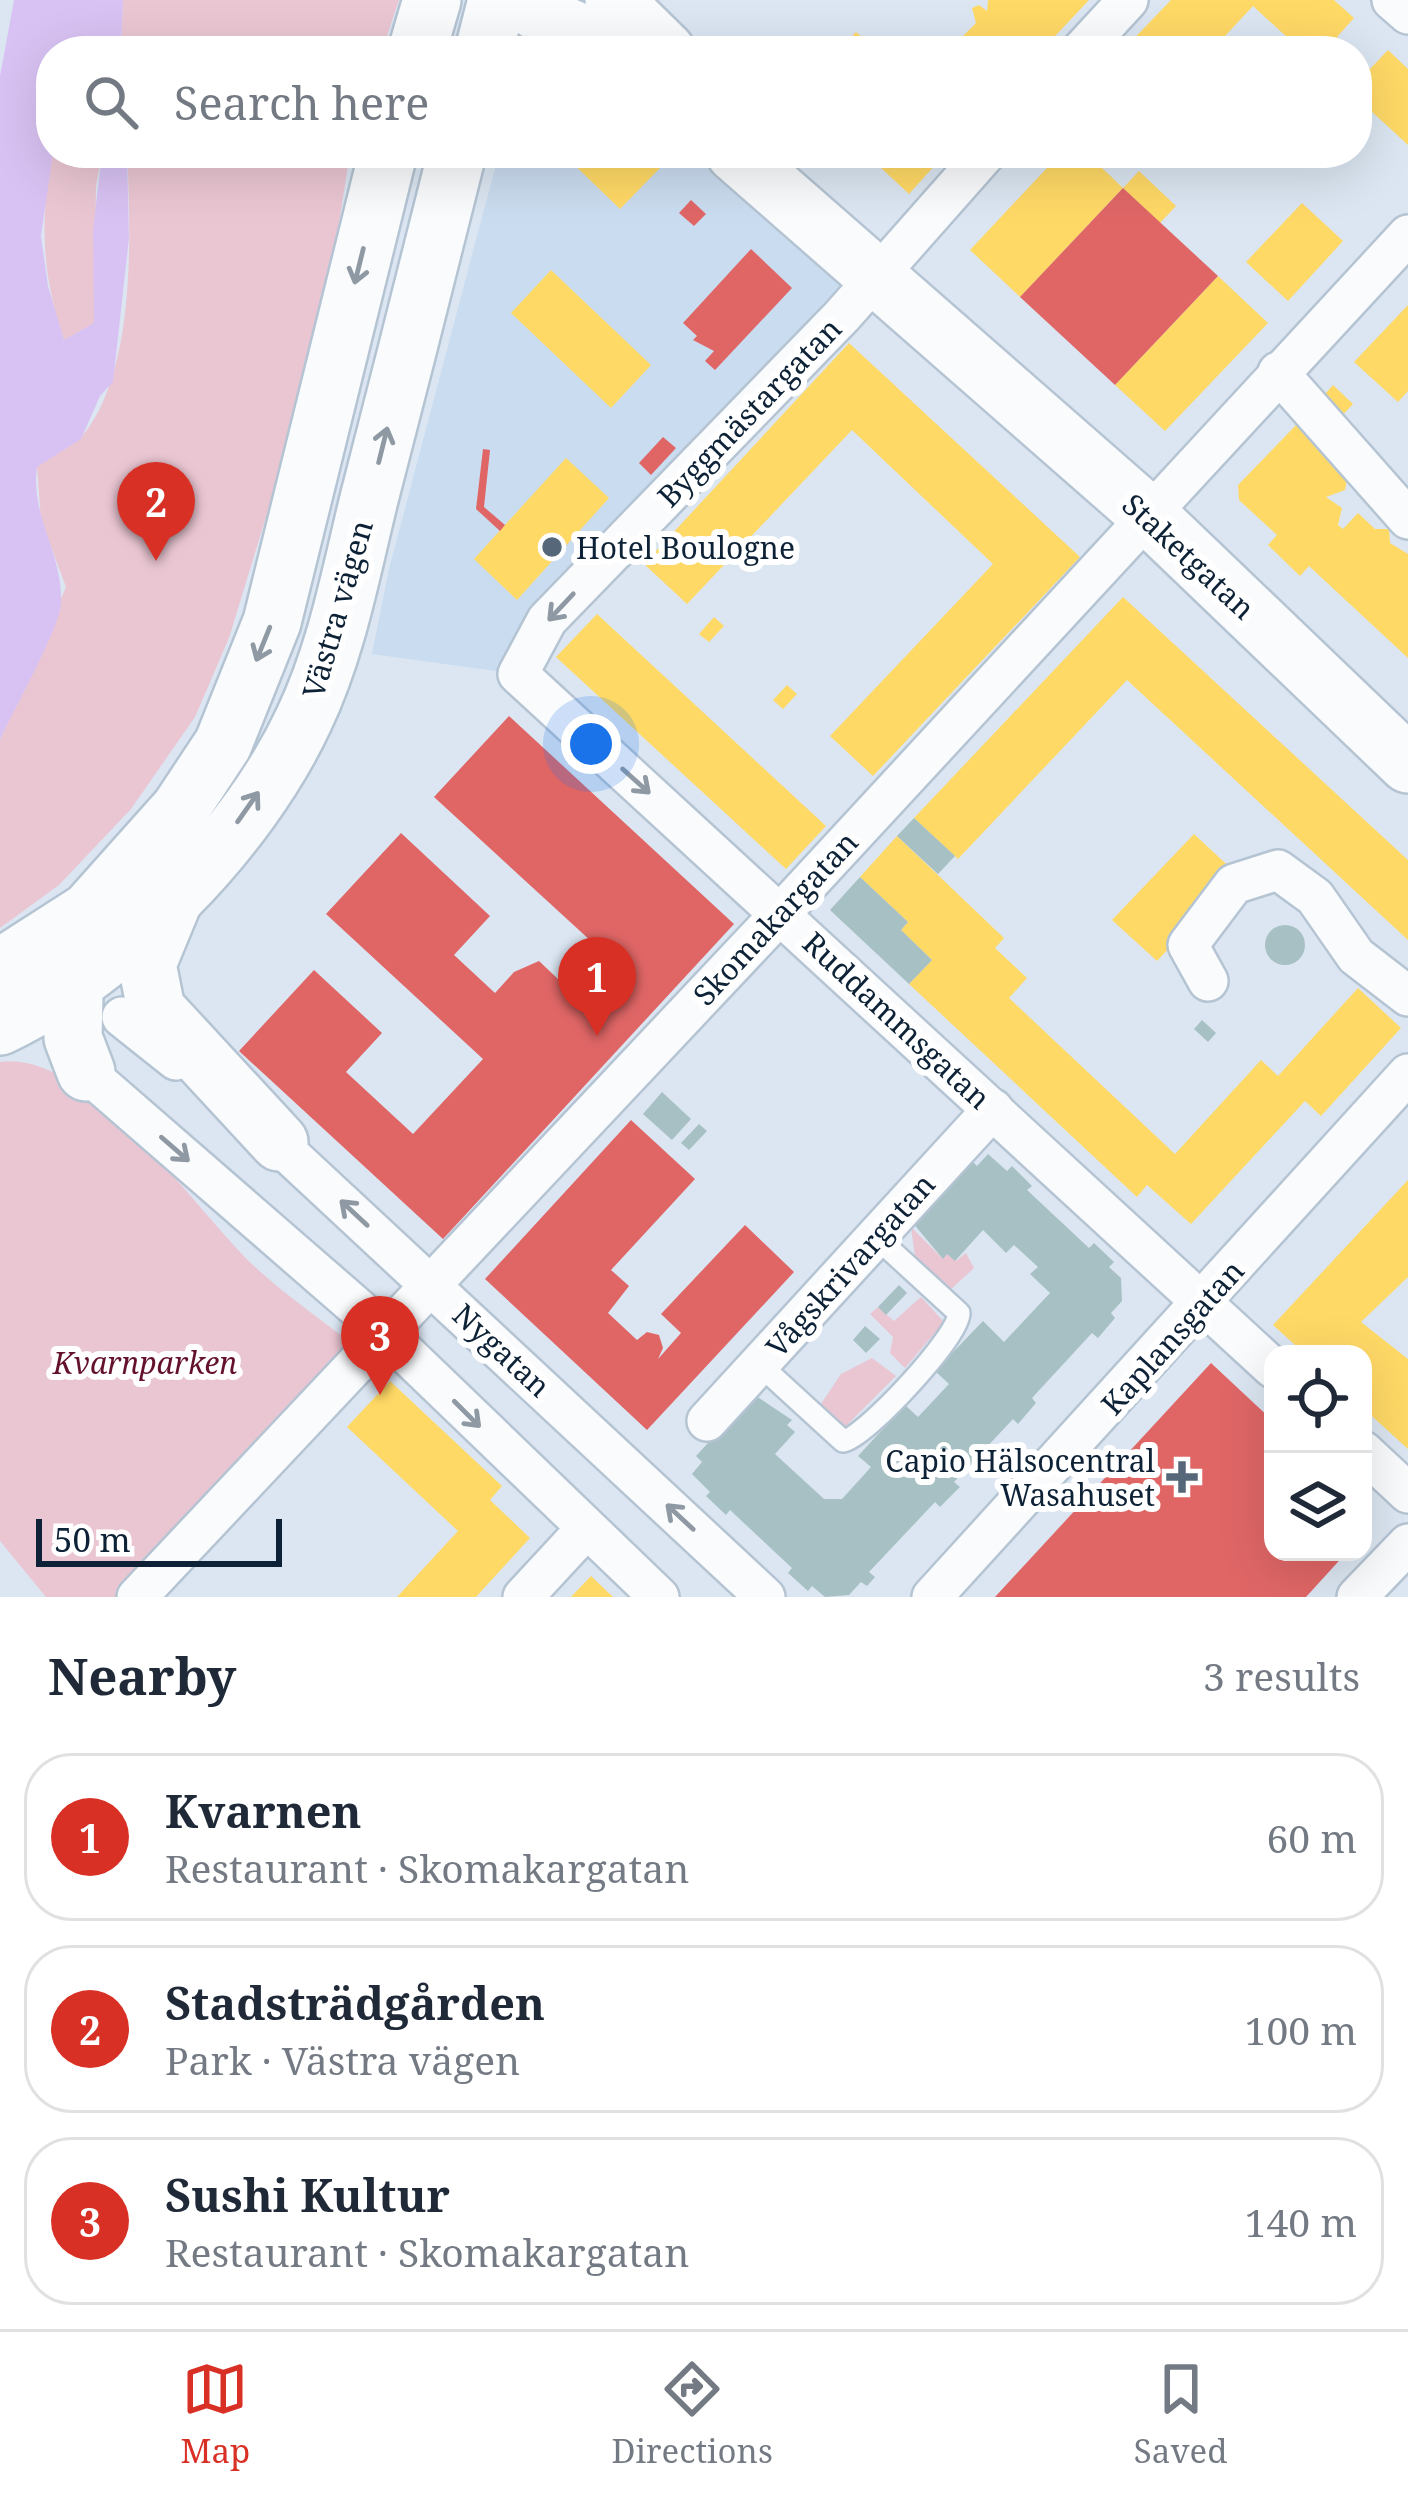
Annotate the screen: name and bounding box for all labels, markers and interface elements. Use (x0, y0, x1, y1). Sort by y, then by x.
search box (36, 36, 1372, 168)
icon: search (78, 69, 144, 135)
text: Search here (174, 72, 429, 133)
one-way arrow (347, 247, 369, 285)
street label: Byggmästargatan (648, 308, 850, 516)
one-way arrow (373, 426, 395, 464)
pin: 2 (117, 462, 195, 561)
street label: Staketgatan (1114, 484, 1264, 628)
street label: Västra vägen (292, 515, 382, 703)
place label: Hotel Boulogne (576, 527, 795, 568)
marker: Hotel Boulogne (539, 534, 565, 560)
one-way arrow (547, 592, 575, 621)
one-way arrow (251, 625, 272, 662)
your location (561, 714, 621, 774)
one-way arrow (620, 767, 650, 794)
one-way arrow (235, 790, 260, 824)
street label: Skomakargatan (684, 822, 866, 1014)
street label: Ruddammsgatan (794, 922, 1000, 1118)
pin: 1 (558, 937, 636, 1036)
one-way arrow (159, 1134, 190, 1162)
street label: Vågskrivargatan (756, 1164, 944, 1366)
one-way arrow (340, 1199, 370, 1227)
street label: Kaplansgatan (1091, 1251, 1253, 1423)
street label: Nygatan (444, 1294, 560, 1406)
pin: 3 (341, 1296, 419, 1395)
park label: Kvarnparken (52, 1342, 237, 1383)
map controls (1264, 1345, 1372, 1561)
button: locate (1264, 1345, 1372, 1453)
one-way arrow (452, 1400, 481, 1428)
place label: Capio Hälsocentral Wasahuset (885, 1440, 1155, 1515)
button: layers (1264, 1453, 1372, 1561)
marker: Capio Hälsocentral Wasahuset (1166, 1461, 1198, 1493)
one-way arrow (666, 1503, 695, 1531)
scale bar (36, 1513, 282, 1566)
text: 50 m (54, 1517, 131, 1562)
text: Nearby (48, 1640, 236, 1710)
text: 3 results (1203, 1649, 1360, 1702)
text: Kvarnen (165, 1780, 362, 1841)
text: 1 (79, 1811, 101, 1864)
text: 60 m (1266, 1811, 1357, 1864)
text: Restaurant · Skomakargatan (165, 1841, 689, 1894)
text: Stadsträdgården (165, 1972, 545, 2033)
text: 2 (79, 2003, 101, 2056)
text: 100 m (1245, 2003, 1357, 2056)
text: Park · Västra vägen (165, 2033, 520, 2086)
text: Sushi Kultur (165, 2164, 450, 2225)
text: 3 (79, 2195, 101, 2248)
text: 140 m (1245, 2195, 1357, 2248)
text: Restaurant · Skomakargatan (165, 2225, 689, 2278)
tab: Map (181, 2356, 250, 2473)
tab: Directions (611, 2356, 773, 2473)
tab: Saved (1134, 2356, 1227, 2473)

